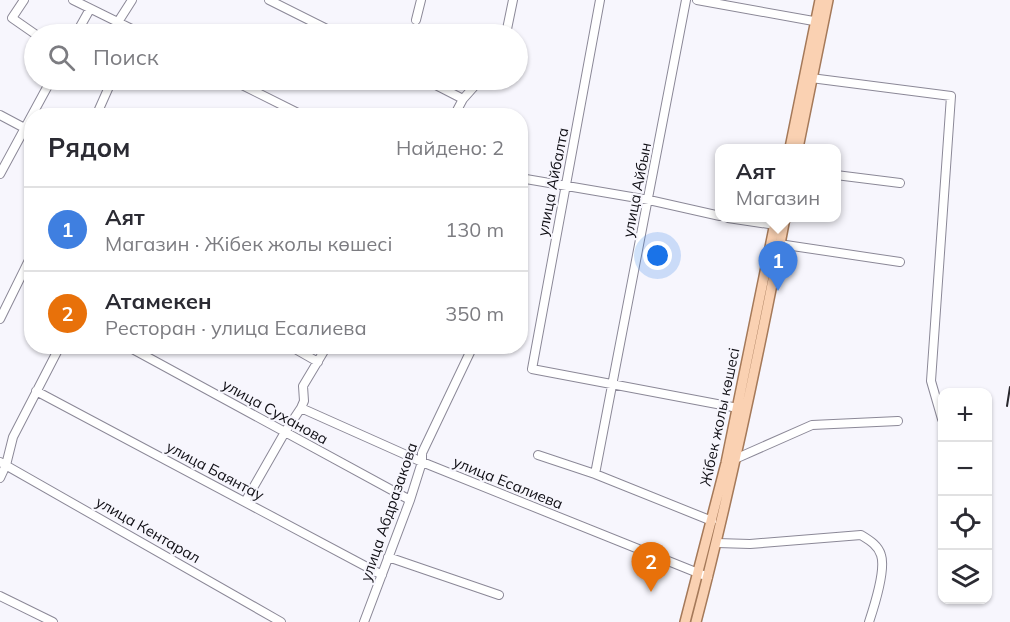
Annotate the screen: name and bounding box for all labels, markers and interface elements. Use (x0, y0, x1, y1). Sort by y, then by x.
search box (24, 24, 528, 90)
icon: search (45, 41, 78, 74)
text: Поиск (93, 43, 159, 71)
street label: улица Айбалта (533, 126, 572, 238)
text: Рядом (48, 131, 131, 164)
text: Найдено: 2 (396, 135, 504, 160)
street label: улица Айбын (618, 141, 655, 239)
popup (715, 144, 841, 222)
text: Аят (736, 157, 775, 185)
text: Магазин (736, 185, 820, 210)
text: Аят (105, 203, 145, 231)
text: 1 (62, 217, 74, 242)
text: 130 m (445, 217, 504, 242)
text: Магазин · Жібек жолы көшесі (105, 231, 392, 256)
your location (643, 241, 672, 270)
pin: 1 (758, 242, 798, 291)
text: Атамекен (105, 287, 212, 315)
text: 2 (62, 301, 74, 326)
text: 350 m (445, 301, 504, 326)
text: Ресторан · улица Есалиева (105, 315, 367, 340)
street label: Жібек жолы көшесі (696, 346, 743, 488)
street label: улица Суханова (219, 375, 331, 449)
map controls (938, 388, 992, 604)
button: + (938, 388, 992, 442)
street label: улица Баянтау (163, 437, 267, 504)
street label: улица Абдразакова (356, 440, 421, 584)
button: − (938, 442, 992, 496)
street label: улица Есалиева (451, 452, 566, 513)
street label: улица Кентарал (93, 492, 204, 567)
button: locate (938, 496, 992, 550)
pin: 2 (632, 542, 670, 592)
button: layers (938, 550, 992, 604)

